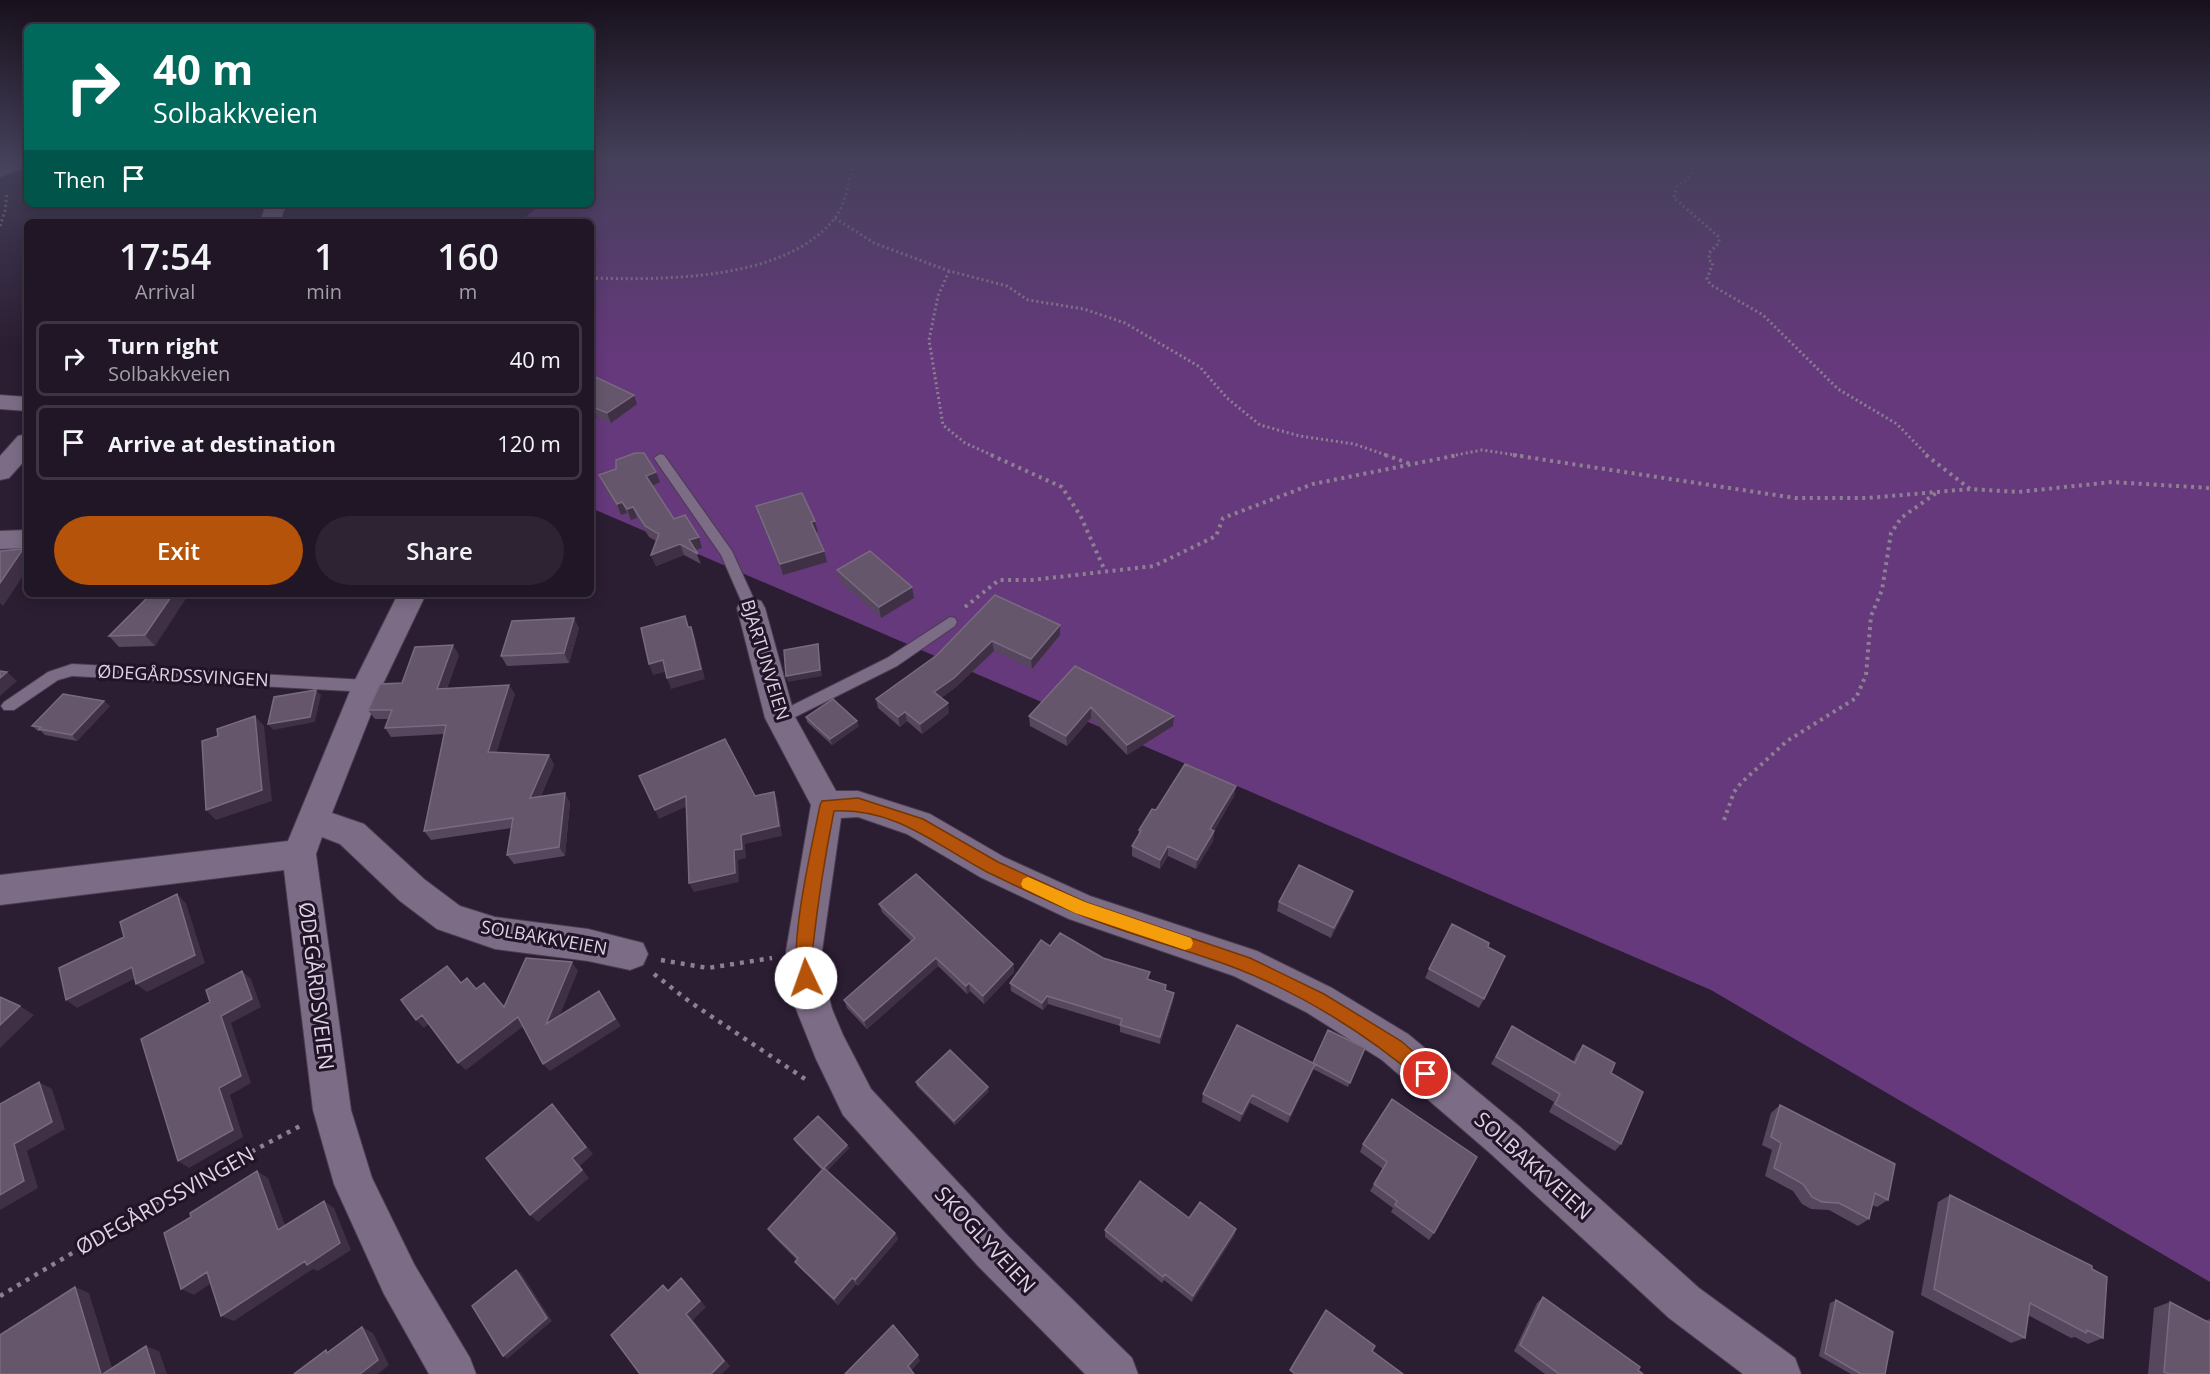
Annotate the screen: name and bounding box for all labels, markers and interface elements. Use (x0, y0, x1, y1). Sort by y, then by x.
text: 40 m (153, 40, 253, 97)
icon: right (54, 48, 132, 126)
text: Solbakkveien (153, 94, 318, 131)
icon: arrive (117, 162, 150, 195)
text: Then (54, 164, 105, 194)
text: 17:54 (119, 232, 211, 281)
text: 1 (314, 232, 335, 281)
text: 160 (437, 232, 499, 281)
text: Arrival (135, 278, 195, 305)
text: min (306, 278, 342, 305)
text: m (459, 278, 477, 305)
text: Turn right (108, 330, 219, 360)
icon: right (57, 342, 90, 375)
text: 40 m (510, 344, 561, 374)
text: Solbakkveien (108, 360, 230, 387)
icon: arrive (57, 426, 90, 459)
text: Arrive at destination (108, 428, 336, 458)
text: 120 m (497, 428, 561, 458)
button: Exit (54, 516, 303, 585)
button: Share (315, 516, 564, 585)
street label: BJARTUNVEIEN (736, 596, 796, 723)
street label: ØDEGÅRDSSVINGEN (97, 659, 269, 691)
street label: ØDEGÅRDSVEIEN (293, 900, 341, 1071)
street label: SOLBAKKVEIEN (479, 914, 609, 960)
position arrow (774, 946, 838, 1010)
pin (1400, 1048, 1451, 1099)
icon: arrive (1409, 1057, 1442, 1090)
street label: SOLBAKKVEIEN (1469, 1105, 1598, 1225)
street label: ØDEGÅRDSSVINGEN (70, 1139, 259, 1261)
street label: SKOGLYVEIEN (929, 1180, 1042, 1299)

